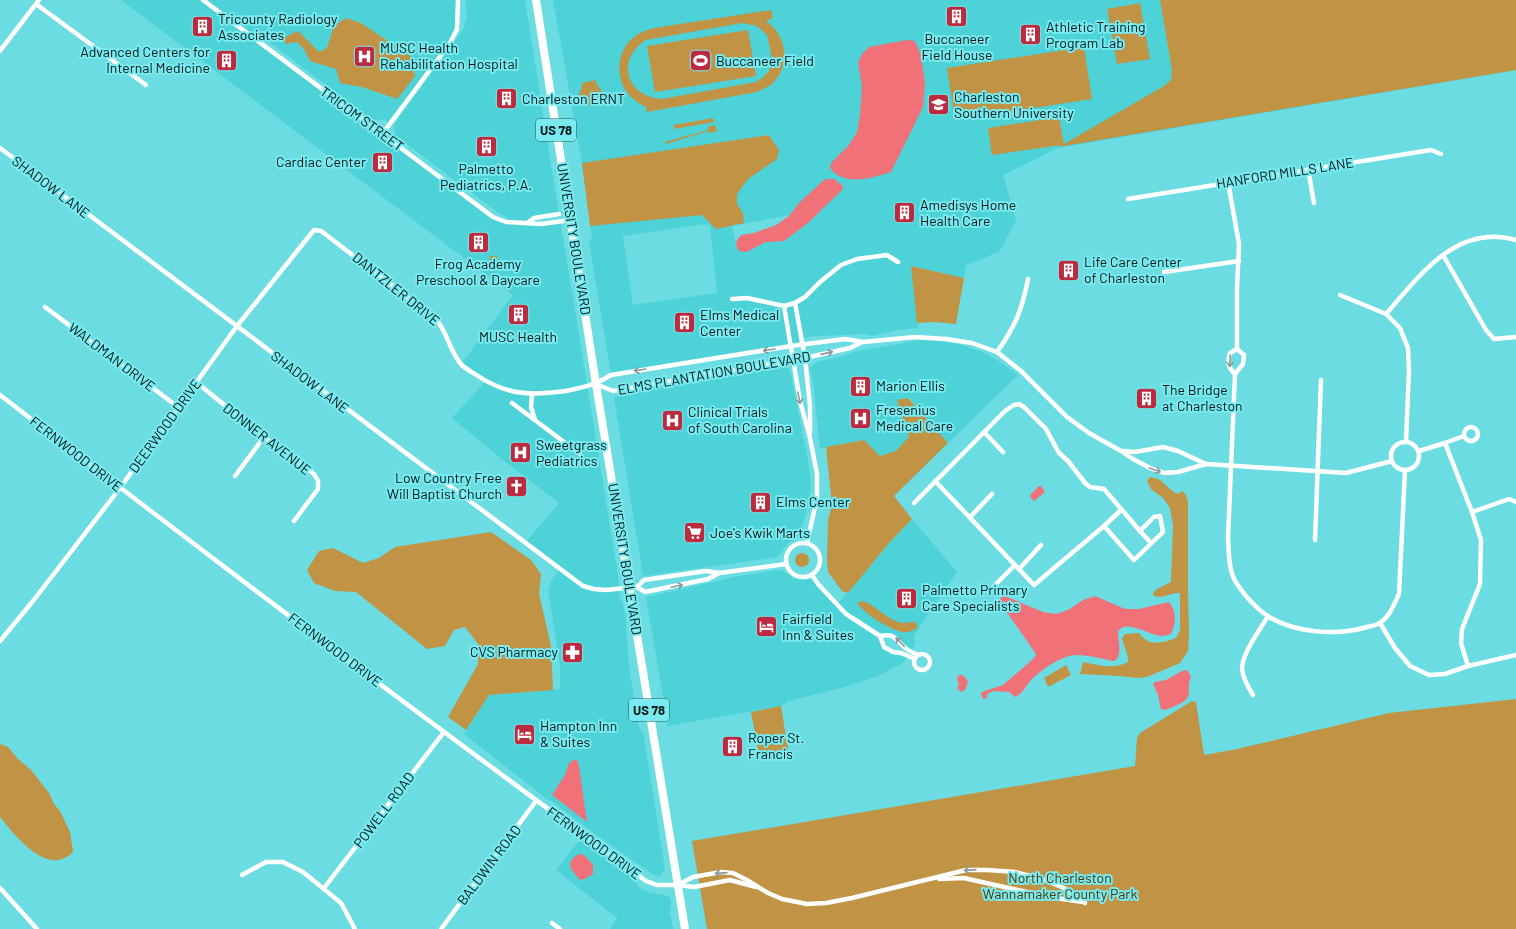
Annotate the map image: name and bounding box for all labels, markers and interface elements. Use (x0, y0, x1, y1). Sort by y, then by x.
building icon: Buccaneer Field House (944, 4, 970, 30)
place label: Tricounty Radiology Associates (218, 10, 338, 43)
building icon: Tricounty Radiology Associates (190, 14, 216, 40)
place label: Athletic Training Program Lab (1046, 18, 1145, 51)
building icon: Athletic Training Program Lab (1017, 22, 1043, 48)
place label: Buccaneer Field House (921, 30, 993, 63)
place label: MUSC Health Rehabilitation Hospital (380, 39, 518, 72)
place label: Advanced Centers for Internal Medicine (80, 43, 210, 76)
hospital icon: MUSC Health Rehabilitation Hospital (351, 43, 377, 69)
building icon: Advanced Centers for Internal Medicine (213, 47, 239, 73)
sports icon: Buccaneer Field (688, 48, 714, 74)
place label: Buccaneer Field (716, 52, 814, 69)
street label: TRICOM STREET (317, 82, 408, 155)
building icon: Charleston ERNT (493, 86, 519, 112)
place label: Charleston Southern University (954, 88, 1074, 121)
place label: Charleston ERNT (522, 90, 625, 107)
school or university icon: Charleston Southern University (926, 92, 952, 118)
road number: US 78 (536, 119, 576, 141)
building icon: Palmetto Pediatrics, P.A. (473, 134, 499, 160)
building icon: Cardiac Center (369, 149, 395, 175)
street label: SHADOW LANE (9, 152, 94, 221)
place label: Cardiac Center (276, 153, 366, 170)
street label: HANFORD MILLS LANE (1215, 153, 1355, 192)
place label: Palmetto Pediatrics, P.A. (440, 160, 532, 193)
street label: UNIVERSITY BOULEVARD (554, 162, 595, 316)
place label: Amedisys Home Health Care (920, 196, 1016, 229)
building icon: Amedisys Home Health Care (892, 200, 918, 226)
building icon: Frog Academy Preschool & Daycare (465, 229, 491, 255)
street label: DANTZLER DRIVE (349, 248, 443, 329)
place label: Life Care Center of Charleston (1084, 253, 1182, 286)
place label: Frog Academy Preschool & Daycare (416, 255, 540, 288)
building icon: Life Care Center of Charleston (1056, 257, 1082, 283)
building icon: MUSC Health (505, 302, 531, 328)
place label: Elms Medical Center (700, 306, 779, 339)
building icon: Elms Medical Center (672, 310, 698, 336)
street label: WALDMAN DRIVE (66, 318, 159, 395)
place label: MUSC Health (479, 328, 557, 345)
one-way arrow (762, 346, 775, 354)
street label: SHADOW LANE (268, 347, 353, 416)
street label: ELMS PLANTATION BOULEVARD (616, 347, 812, 398)
one-way arrow (820, 349, 833, 357)
one-way arrow (1226, 354, 1233, 367)
one-way arrow (634, 366, 647, 374)
building icon: Marion Ellis (848, 373, 874, 399)
street label: DEERWOOD DRIVE (125, 375, 204, 476)
place label: Marion Ellis (876, 377, 945, 394)
place label: The Bridge at Charleston (1162, 381, 1243, 414)
building icon: The Bridge at Charleston (1134, 385, 1160, 411)
one-way arrow (796, 391, 804, 404)
street label: DONNER AVENUE (220, 399, 315, 478)
place label: Fresenius Medical Care (876, 401, 953, 434)
place label: Clinical Trials of South Carolina (688, 403, 792, 436)
hospital icon: Fresenius Medical Care (847, 405, 873, 431)
hospital icon: Clinical Trials of South Carolina (660, 407, 686, 433)
street label: FERNWOOD DRIVE (27, 412, 126, 495)
place label: Sweetgrass Pediatrics (536, 436, 607, 469)
hospital icon: Sweetgrass Pediatrics (507, 440, 533, 466)
one-way arrow (1149, 467, 1162, 474)
place label: Low Country Free Will Baptist Church (387, 469, 502, 502)
church icon: Low Country Free Will Baptist Church (504, 473, 530, 499)
street label: UNIVERSITY BOULEVARD (605, 482, 646, 636)
building icon: Elms Center (748, 489, 774, 515)
place label: Elms Center (776, 493, 850, 510)
supermarket icon: Joe's Kwik Marts (681, 520, 707, 546)
place label: Joe's Kwik Marts (710, 524, 810, 541)
one-way arrow (670, 581, 683, 589)
place label: Palmetto Primary Care Specialists (922, 581, 1028, 614)
building icon: Palmetto Primary Care Specialists (894, 585, 920, 611)
street label: FERNWOOD DRIVE (285, 609, 385, 690)
place label: Fairfield Inn & Suites (782, 610, 854, 643)
hotel icon: Fairfield Inn & Suites (753, 614, 779, 640)
one-way arrow (895, 637, 905, 647)
pharmacy icon: CVS Pharmacy (560, 639, 586, 665)
place label: CVS Pharmacy (470, 643, 559, 660)
road number: US 78 (629, 699, 669, 721)
place label: Hampton Inn & Suites (540, 717, 617, 750)
hotel icon: Hampton Inn & Suites (512, 721, 538, 747)
place label: Roper St. Francis (748, 729, 804, 762)
building icon: Roper St. Francis (720, 733, 746, 759)
street label: POWELL ROAD (350, 768, 418, 851)
street label: FERNWOOD DRIVE (544, 803, 645, 883)
street label: BALDWIN ROAD (453, 821, 524, 908)
one-way arrow (964, 867, 977, 874)
one-way arrow (715, 869, 728, 876)
park label: North Charleston Wannamaker County Park (983, 869, 1137, 902)

